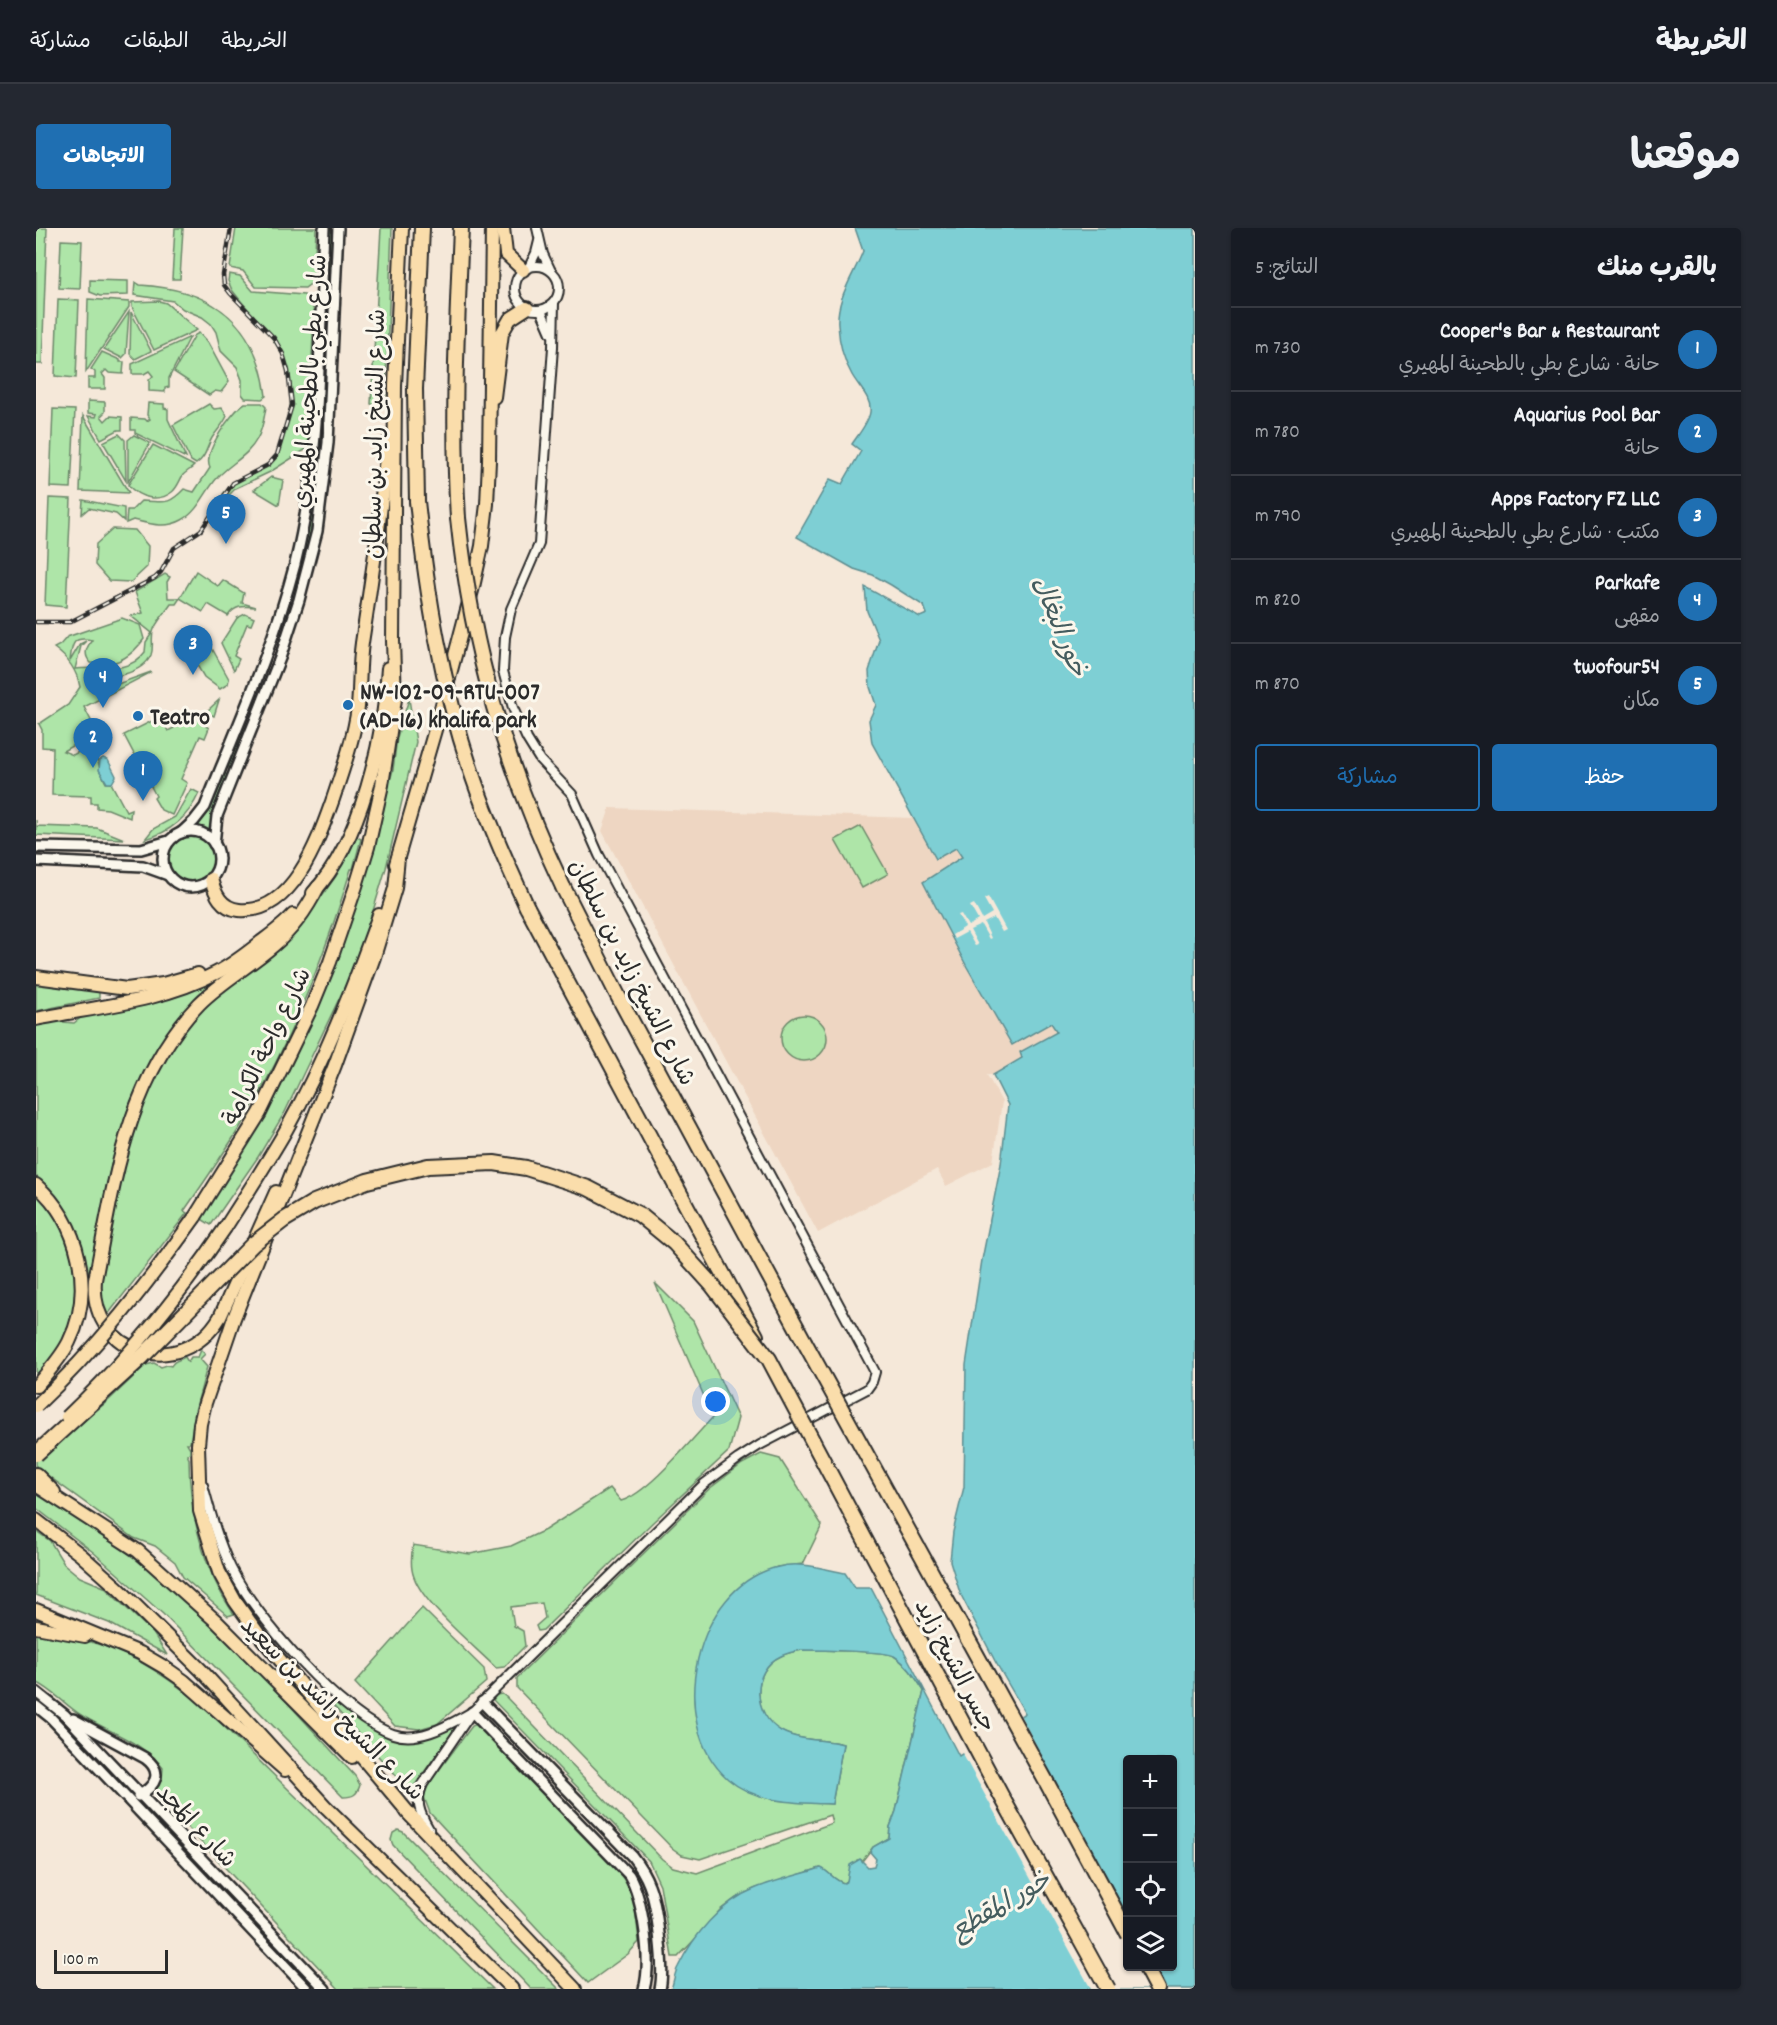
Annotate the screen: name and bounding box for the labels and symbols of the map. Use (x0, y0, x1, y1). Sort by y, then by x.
street label: شارع بطي بالطحينة المهيري (286, 253, 339, 509)
street label: شارع الشيخ زايد بن سلطان (358, 309, 396, 559)
pin: 5 (206, 494, 246, 544)
water label: خور البغال (1021, 572, 1095, 684)
pin: 3 (174, 626, 212, 675)
pin: 4 (84, 658, 122, 708)
place label: NW-102-09-RTU-007 (AD-16) khalifa park (360, 677, 540, 739)
marker: NW-102-09-RTU-007 (AD-16) khalifa park (341, 698, 355, 712)
place label: Teatro (150, 702, 210, 736)
marker: Teatro (131, 709, 145, 723)
pin: 2 (74, 718, 112, 768)
pin: 1 (124, 752, 162, 801)
street label: شارع الشيخ زايد بن سلطان (558, 854, 702, 1093)
street label: شارع واحة الكرامة (216, 963, 322, 1132)
your location (701, 1387, 730, 1416)
street label: جسر الشيخ زايد (904, 1594, 1003, 1739)
street label: شارع الشيخ راشد بن سعيد (231, 1610, 431, 1810)
street label: شارع المَجد (147, 1777, 243, 1877)
water label: خور المقطع (944, 1863, 1060, 1951)
scale bar (54, 1947, 168, 1974)

